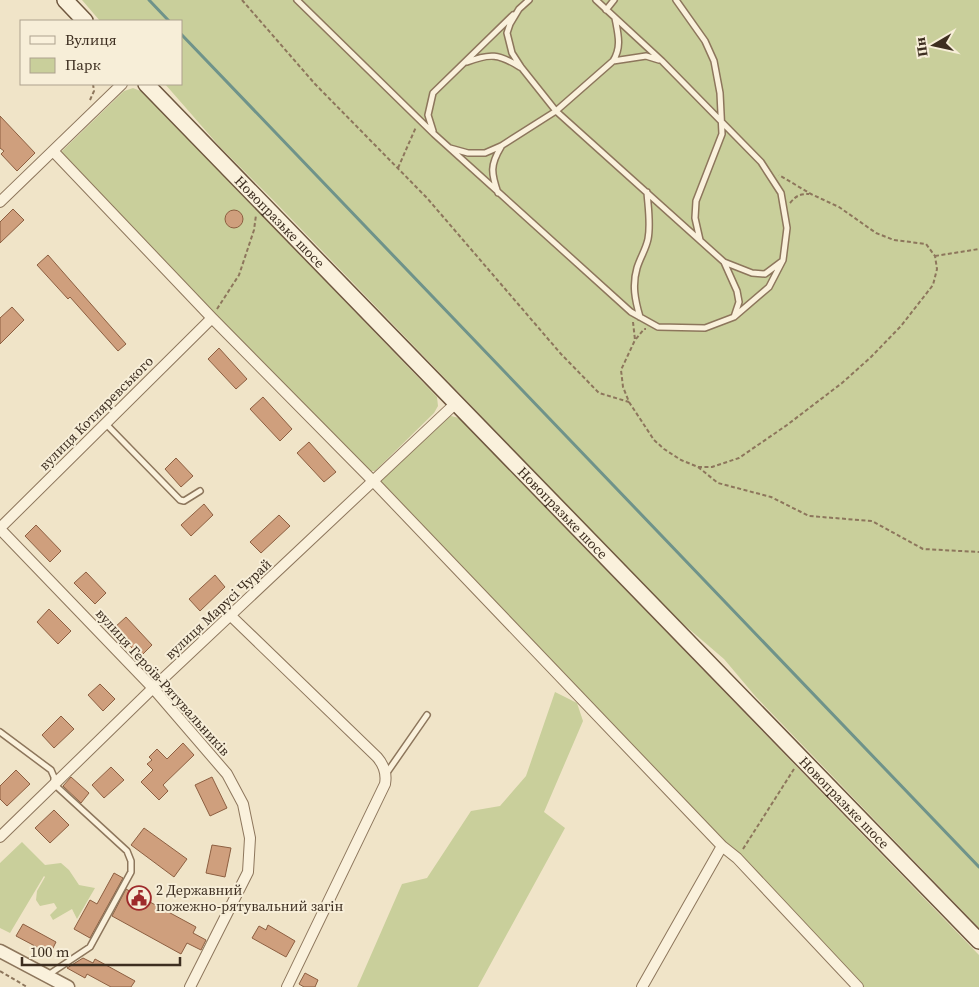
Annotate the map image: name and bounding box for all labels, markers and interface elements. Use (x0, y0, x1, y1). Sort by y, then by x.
legend (20, 20, 182, 85)
north arrow (909, 20, 959, 70)
text: Вулиця (65, 29, 117, 50)
text: Пн (910, 36, 933, 58)
text: Парк (65, 54, 101, 75)
street label: Новопразьке шосе (230, 171, 329, 272)
street label: вулиця Котляревського (34, 351, 158, 475)
street label: Новопразьке шосе (513, 462, 612, 563)
street label: вулиця Марусі Чурай (160, 554, 276, 664)
street label: вулиця Героїв-Рятувальників (91, 604, 235, 760)
street label: Новопразьке шосе (795, 752, 894, 853)
place label: 2 Державний пожежно-рятувальний загін (156, 880, 343, 916)
public building icon: 2 Державний пожежно-рятувальний загін (126, 885, 152, 911)
scale bar (22, 934, 180, 966)
text: 100 m (30, 941, 70, 962)

